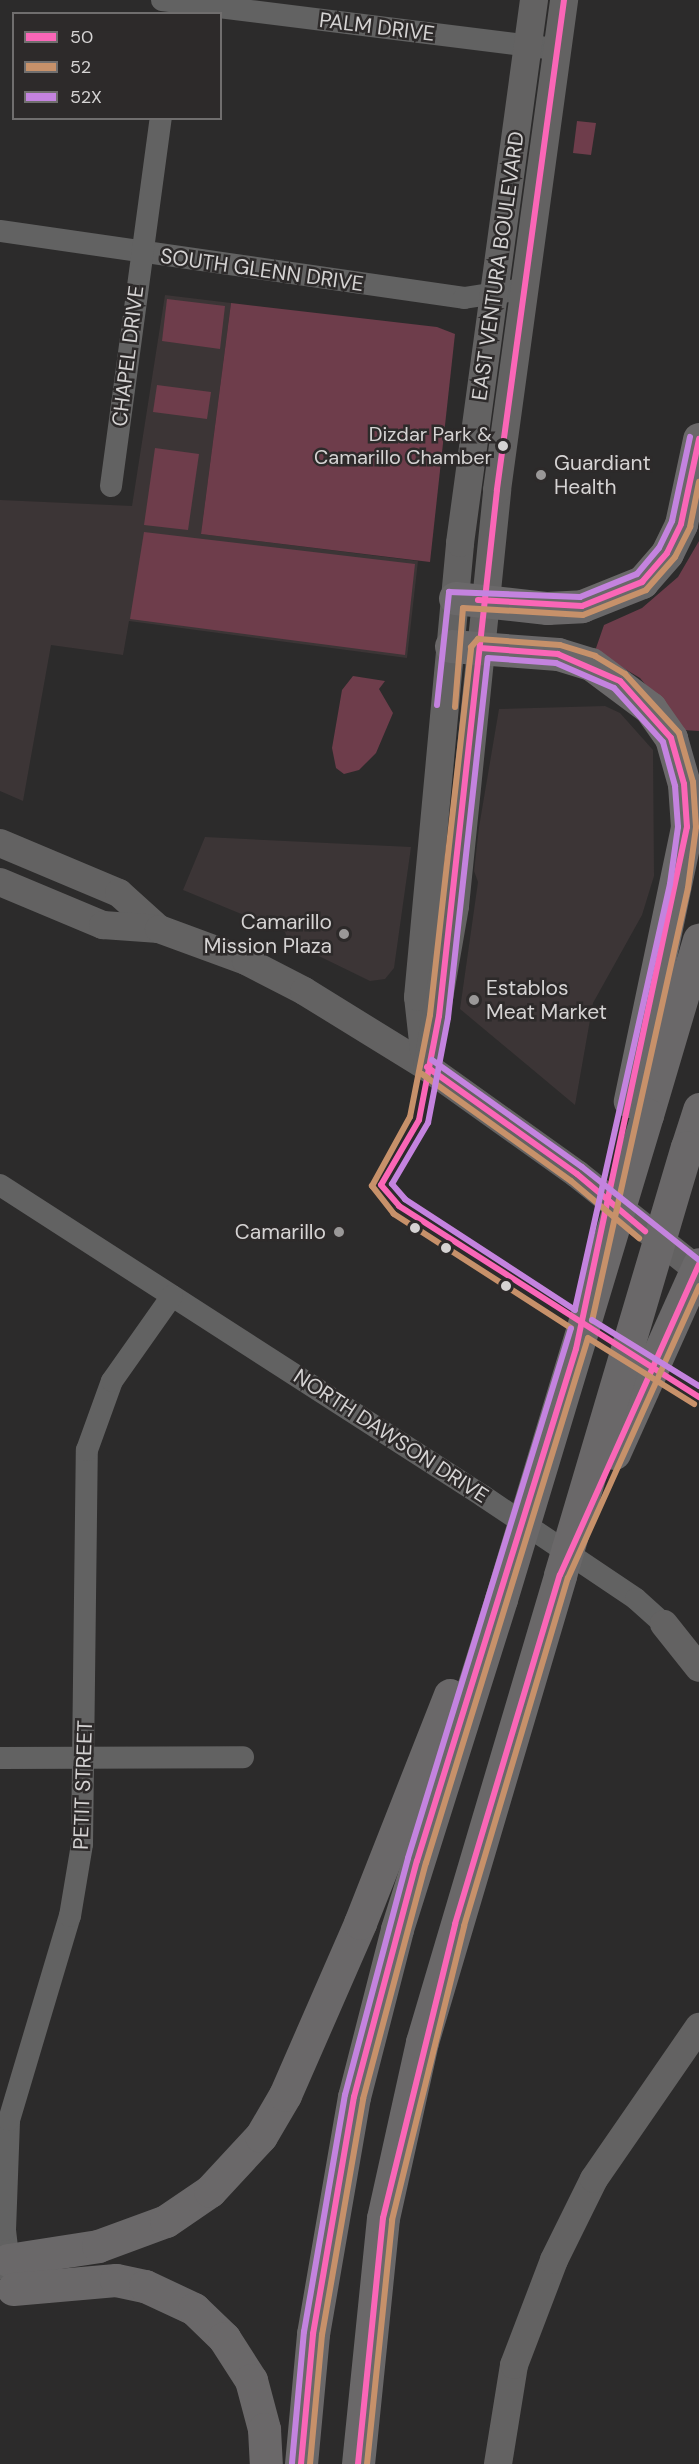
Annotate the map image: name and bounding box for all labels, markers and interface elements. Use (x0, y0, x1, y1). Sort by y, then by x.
street label: PALM DRIVE (318, 7, 436, 47)
legend (12, 12, 222, 120)
text: 50 (70, 25, 93, 49)
text: 52 (70, 55, 91, 79)
text: 52X (70, 85, 102, 109)
street label: EAST VENTURA BOULEVARD (467, 130, 529, 402)
street label: SOUTH GLENN DRIVE (159, 243, 365, 297)
street label: CHAPEL DRIVE (107, 284, 149, 428)
place label: Dizdar Park & Camarillo Chamber (314, 422, 492, 469)
marker: Dizdar Park & Camarillo Chamber (497, 440, 509, 452)
place label: Guardiant Health (554, 450, 651, 500)
marker: Guardiant Health (532, 466, 550, 484)
place label: Camarillo Mission Plaza (204, 909, 332, 959)
marker: Camarillo Mission Plaza (337, 927, 351, 941)
place label: Establos Meat Market (486, 975, 607, 1025)
marker: Establos Meat Market (467, 993, 481, 1007)
place label: Camarillo (235, 1219, 326, 1245)
unlabelled marker (409, 1222, 421, 1234)
marker: Camarillo (330, 1223, 348, 1241)
unlabelled marker (440, 1242, 452, 1254)
unlabelled marker (500, 1280, 512, 1292)
street label: NORTH DAWSON DRIVE (289, 1364, 493, 1508)
street label: PETIT STREET (68, 1720, 98, 1850)

